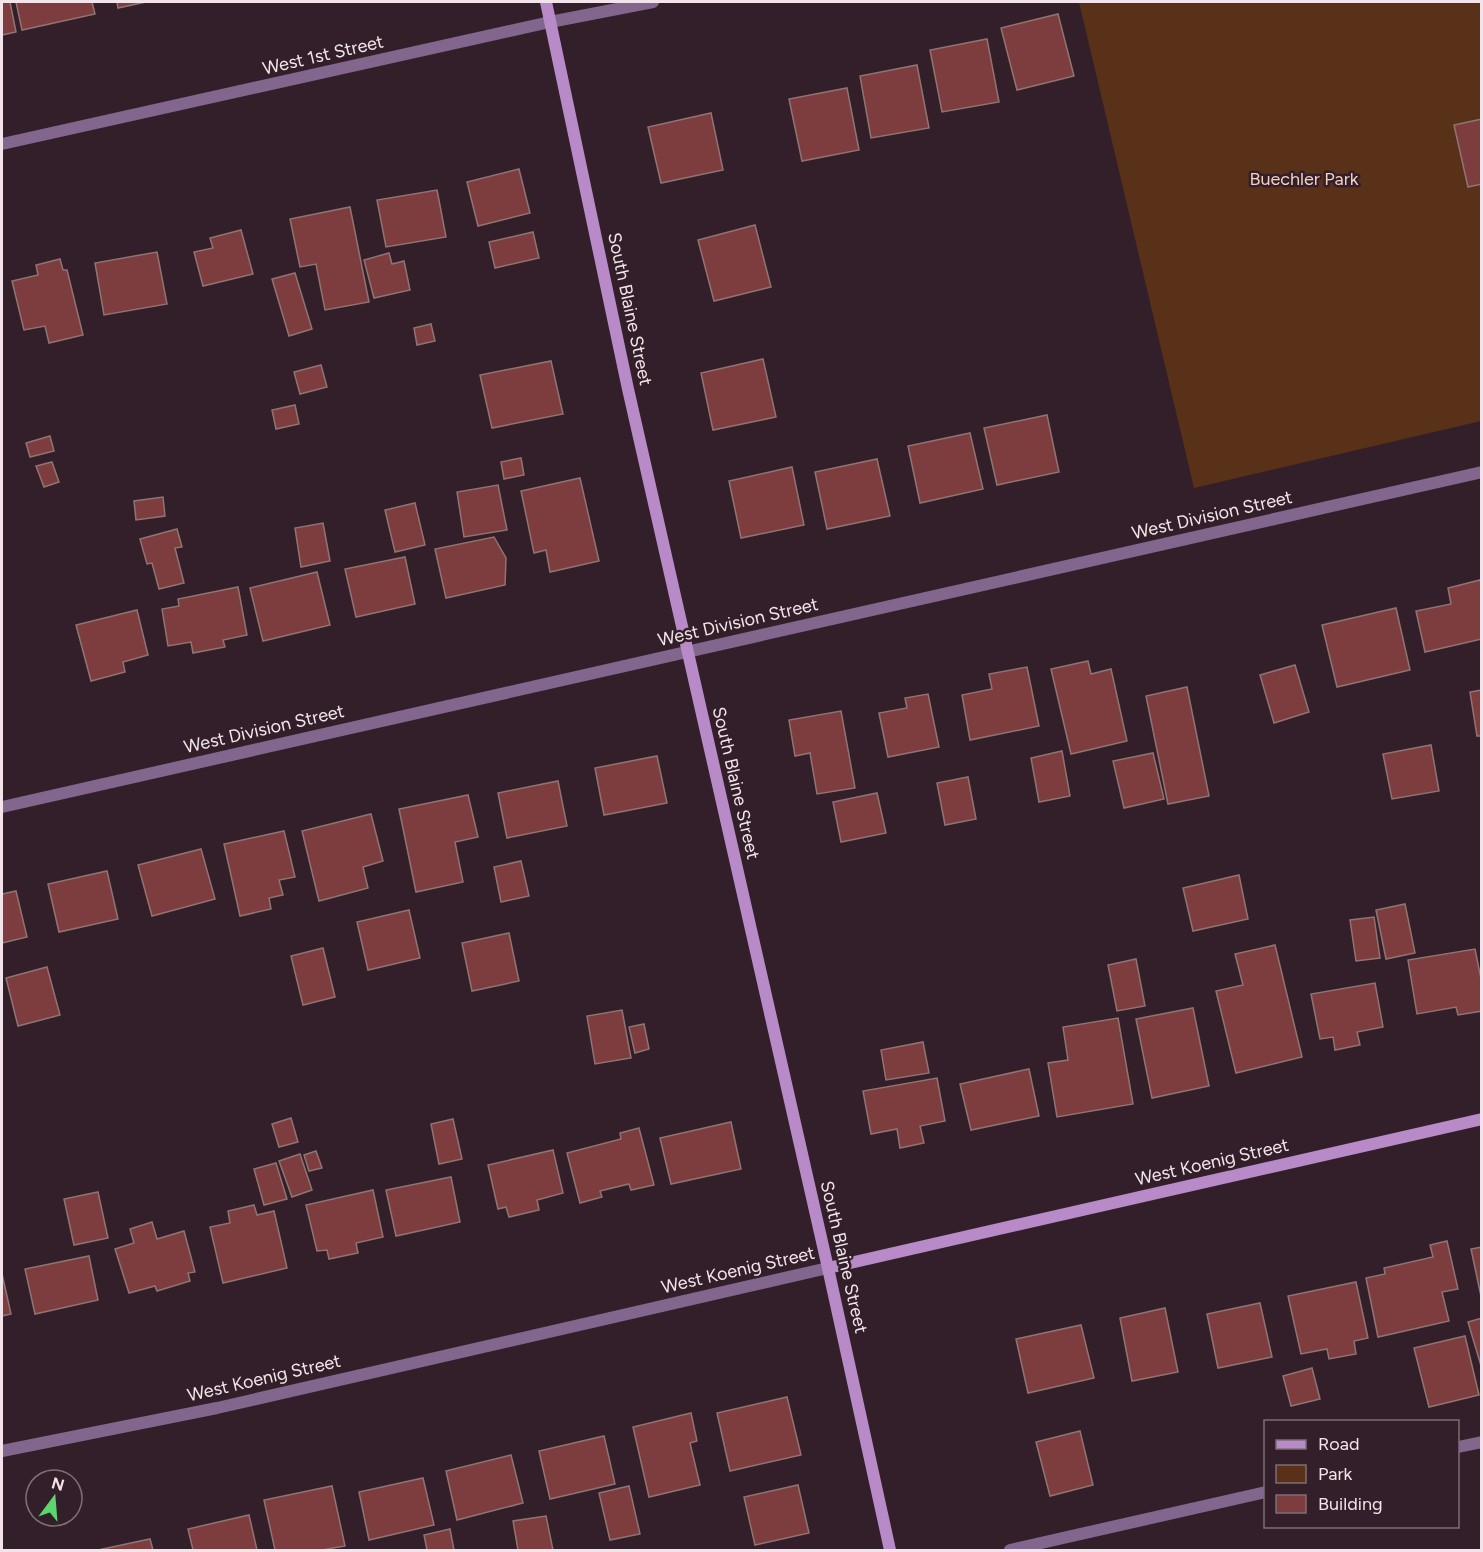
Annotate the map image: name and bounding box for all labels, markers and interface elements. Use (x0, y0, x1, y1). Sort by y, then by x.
street label: West 1st Street (260, 30, 386, 80)
park label: Buechler Park (1249, 168, 1359, 190)
street label: South Blaine Street (603, 230, 657, 388)
street label: West Division Street (1130, 486, 1295, 544)
street label: West Division Street (656, 593, 821, 651)
street label: West Division Street (182, 700, 347, 758)
street label: South Blaine Street (708, 705, 764, 862)
street label: West Koenig Street (1133, 1134, 1291, 1190)
street label: South Blaine Street (816, 1179, 872, 1336)
street label: West Koenig Street (659, 1242, 817, 1298)
street label: West Koenig Street (185, 1350, 343, 1406)
legend (1264, 1420, 1459, 1528)
text: Road (1318, 1433, 1359, 1455)
text: Park (1318, 1463, 1353, 1485)
north arrow (24, 1468, 84, 1528)
text: N (49, 1473, 67, 1495)
text: Building (1318, 1493, 1383, 1515)

